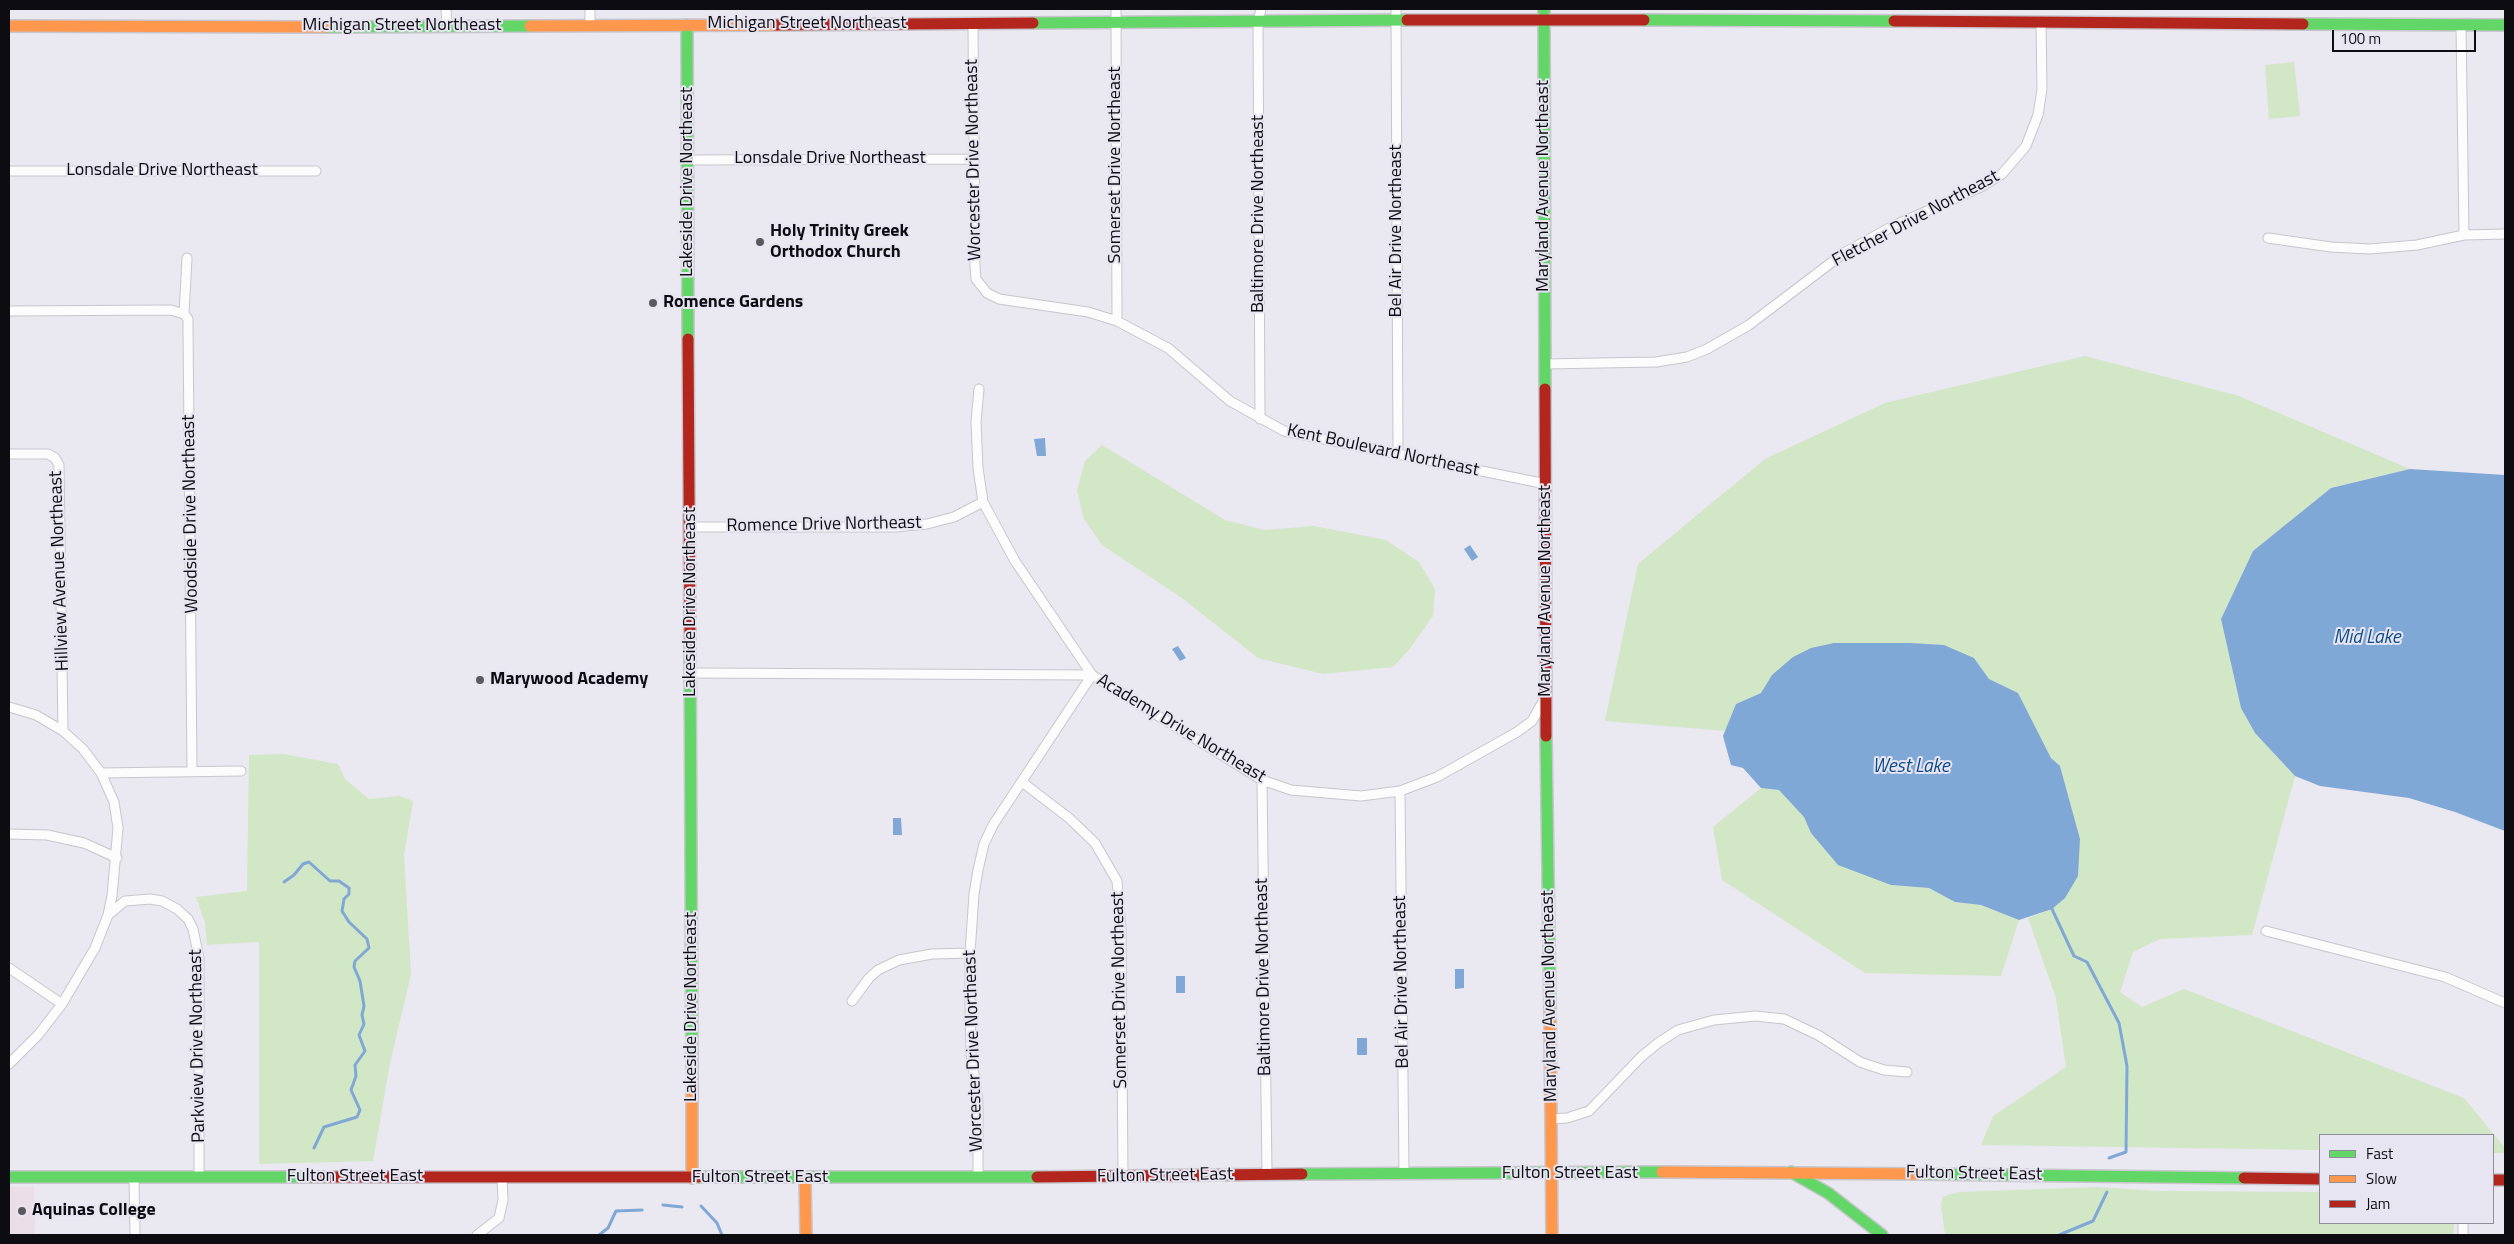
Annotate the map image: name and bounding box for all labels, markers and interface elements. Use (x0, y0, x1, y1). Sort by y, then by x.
street label: Michigan Street Northeast (707, 13, 907, 35)
street label: Michigan Street Northeast (302, 15, 502, 37)
scale bar (2334, 20, 2478, 52)
text: 100 m (2340, 27, 2381, 50)
street label: Worcester Drive Northeast (961, 59, 987, 261)
street label: Somerset Drive Northeast (1105, 66, 1127, 264)
street label: Maryland Avenue Northeast (1533, 80, 1555, 292)
street label: Lakeside Drive Northeast (677, 87, 699, 277)
street label: Baltimore Drive Northeast (1248, 115, 1270, 313)
street label: Bel Air Drive Northeast (1386, 144, 1408, 318)
street label: Lonsdale Drive Northeast (734, 148, 926, 170)
street label: Lonsdale Drive Northeast (66, 160, 258, 182)
street label: Fletcher Drive Northeast (1829, 166, 2003, 272)
place label: Holy Trinity Greek Orthodox Church (770, 221, 909, 264)
marker: Holy Trinity Greek Orthodox Church (754, 236, 766, 248)
place label: Romence Gardens (663, 292, 803, 314)
marker: Romence Gardens (647, 297, 659, 309)
street label: Woodside Drive Northeast (178, 414, 204, 614)
street label: Kent Boulevard Northeast (1285, 420, 1481, 482)
street label: Hillview Avenue Northeast (46, 470, 74, 672)
street label: Maryland Avenue Northeast (1535, 485, 1557, 697)
street label: Lakeside Drive Northeast (680, 507, 702, 697)
street label: Romence Drive Northeast (726, 513, 922, 537)
water label: Mid Lake (2334, 627, 2400, 649)
place label: Marywood Academy (490, 669, 648, 691)
street label: Academy Drive Northeast (1092, 670, 1270, 788)
marker: Marywood Academy (474, 674, 486, 686)
water label: West Lake (1873, 756, 1949, 778)
street label: Baltimore Drive Northeast (1251, 878, 1277, 1076)
street label: Maryland Avenue Northeast (1537, 890, 1563, 1102)
street label: Somerset Drive Northeast (1107, 891, 1133, 1089)
street label: Bel Air Drive Northeast (1390, 895, 1414, 1069)
street label: Lakeside Drive Northeast (681, 912, 703, 1102)
street label: Parkview Drive Northeast (186, 949, 210, 1143)
street label: Worcester Drive Northeast (960, 950, 988, 1152)
legend (2319, 1134, 2494, 1224)
text: Fast (2366, 1142, 2393, 1165)
street label: Fulton Street East (1906, 1162, 2042, 1186)
street label: Fulton Street East (1502, 1163, 1638, 1185)
street label: Fulton Street East (1097, 1164, 1233, 1188)
street label: Fulton Street East (287, 1166, 423, 1188)
street label: Fulton Street East (692, 1167, 828, 1189)
text: Slow (2366, 1167, 2397, 1190)
text: Jam (2366, 1192, 2390, 1215)
place label: Aquinas College (32, 1200, 156, 1222)
marker: Aquinas College (16, 1205, 28, 1217)

